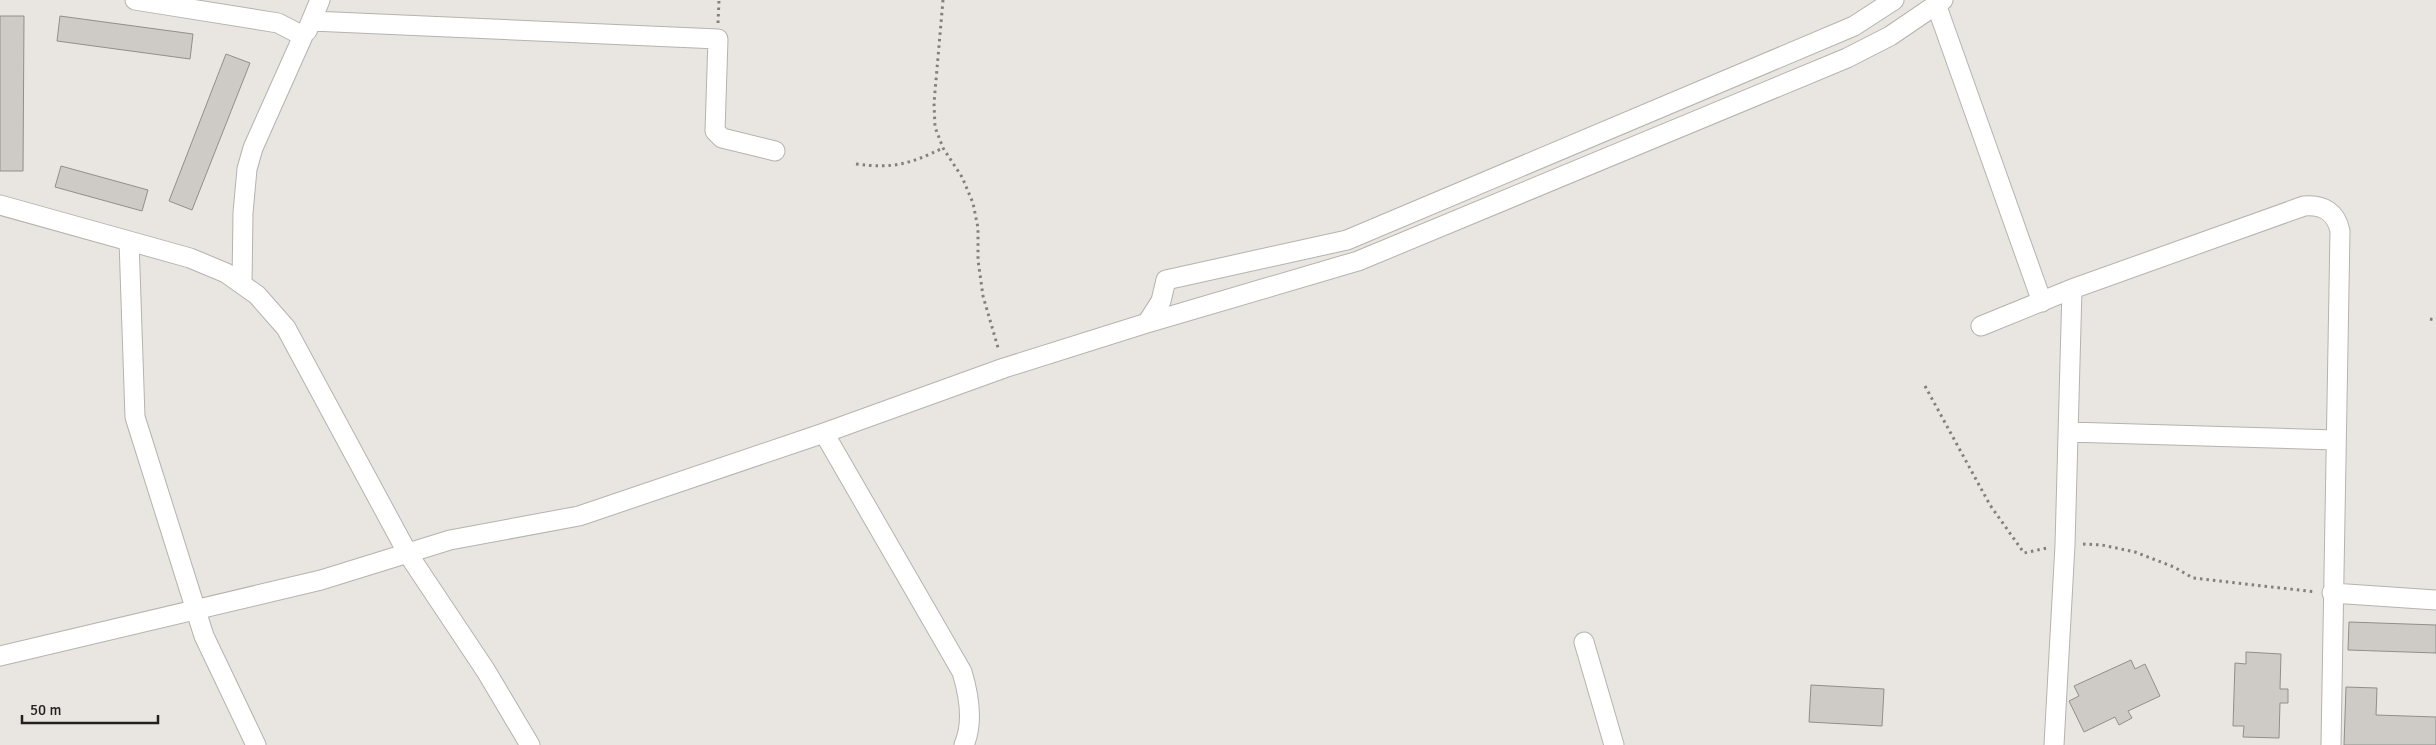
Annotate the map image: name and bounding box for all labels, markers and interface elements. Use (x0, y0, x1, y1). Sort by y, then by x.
scale bar (22, 692, 159, 724)
text: 50 m (30, 701, 61, 719)

